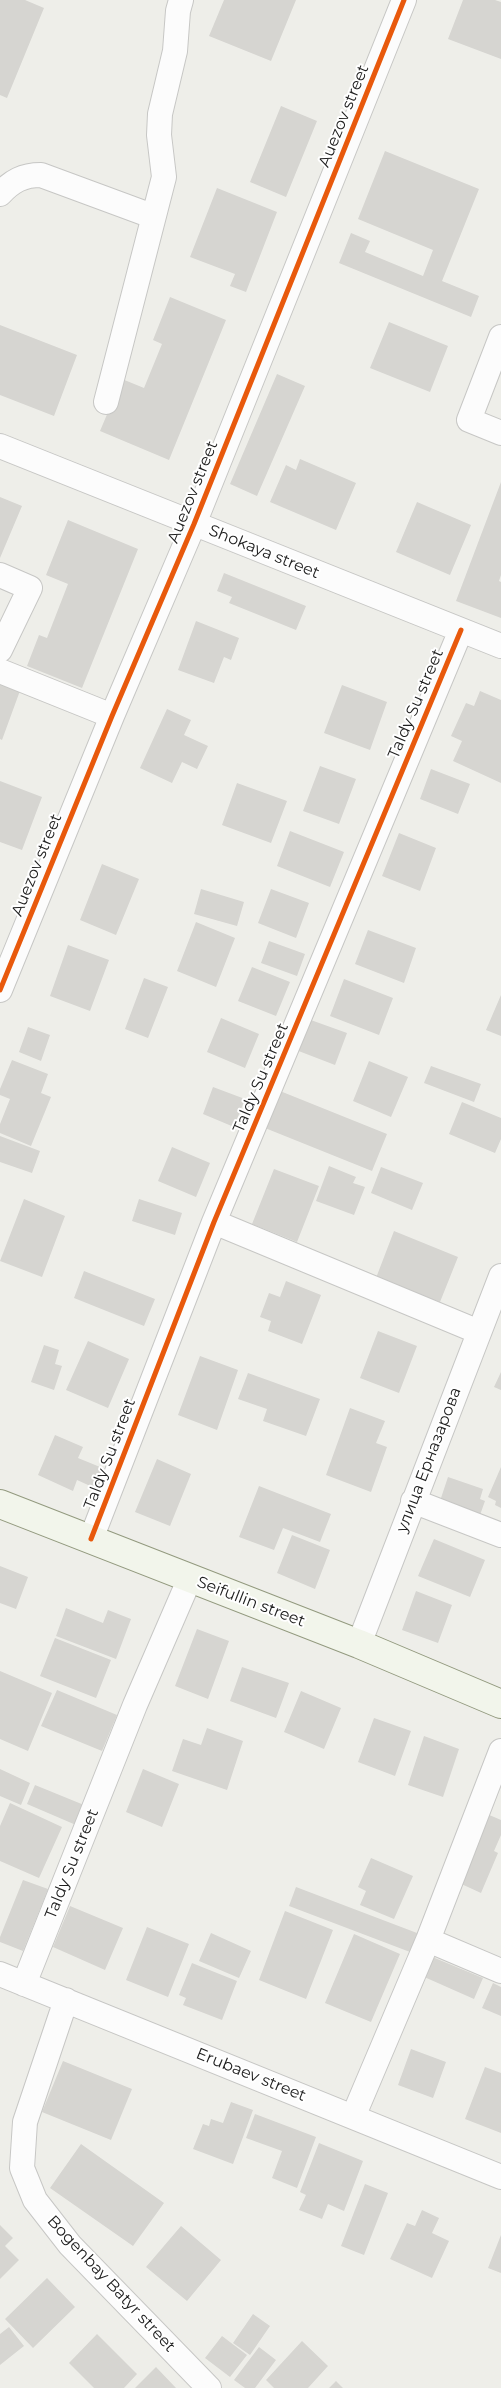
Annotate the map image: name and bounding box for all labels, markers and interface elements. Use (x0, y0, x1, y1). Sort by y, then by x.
street label: Auezov street (315, 62, 373, 170)
street label: Auezov street (164, 438, 222, 546)
street label: Shokaya street (206, 521, 322, 583)
street label: Taldy Su street (384, 646, 448, 762)
street label: Auezov street (8, 811, 66, 919)
street label: Taldy Su street (229, 1020, 293, 1136)
street label: улица Ерназарова (392, 1385, 466, 1535)
street label: Taldy Su street (80, 1396, 140, 1512)
street label: Seifullin street (194, 1573, 308, 1631)
street label: Taldy Su street (41, 1806, 103, 1922)
street label: Erubaev street (193, 2044, 309, 2106)
street label: Bogenbay Batyr street (43, 2212, 179, 2356)

